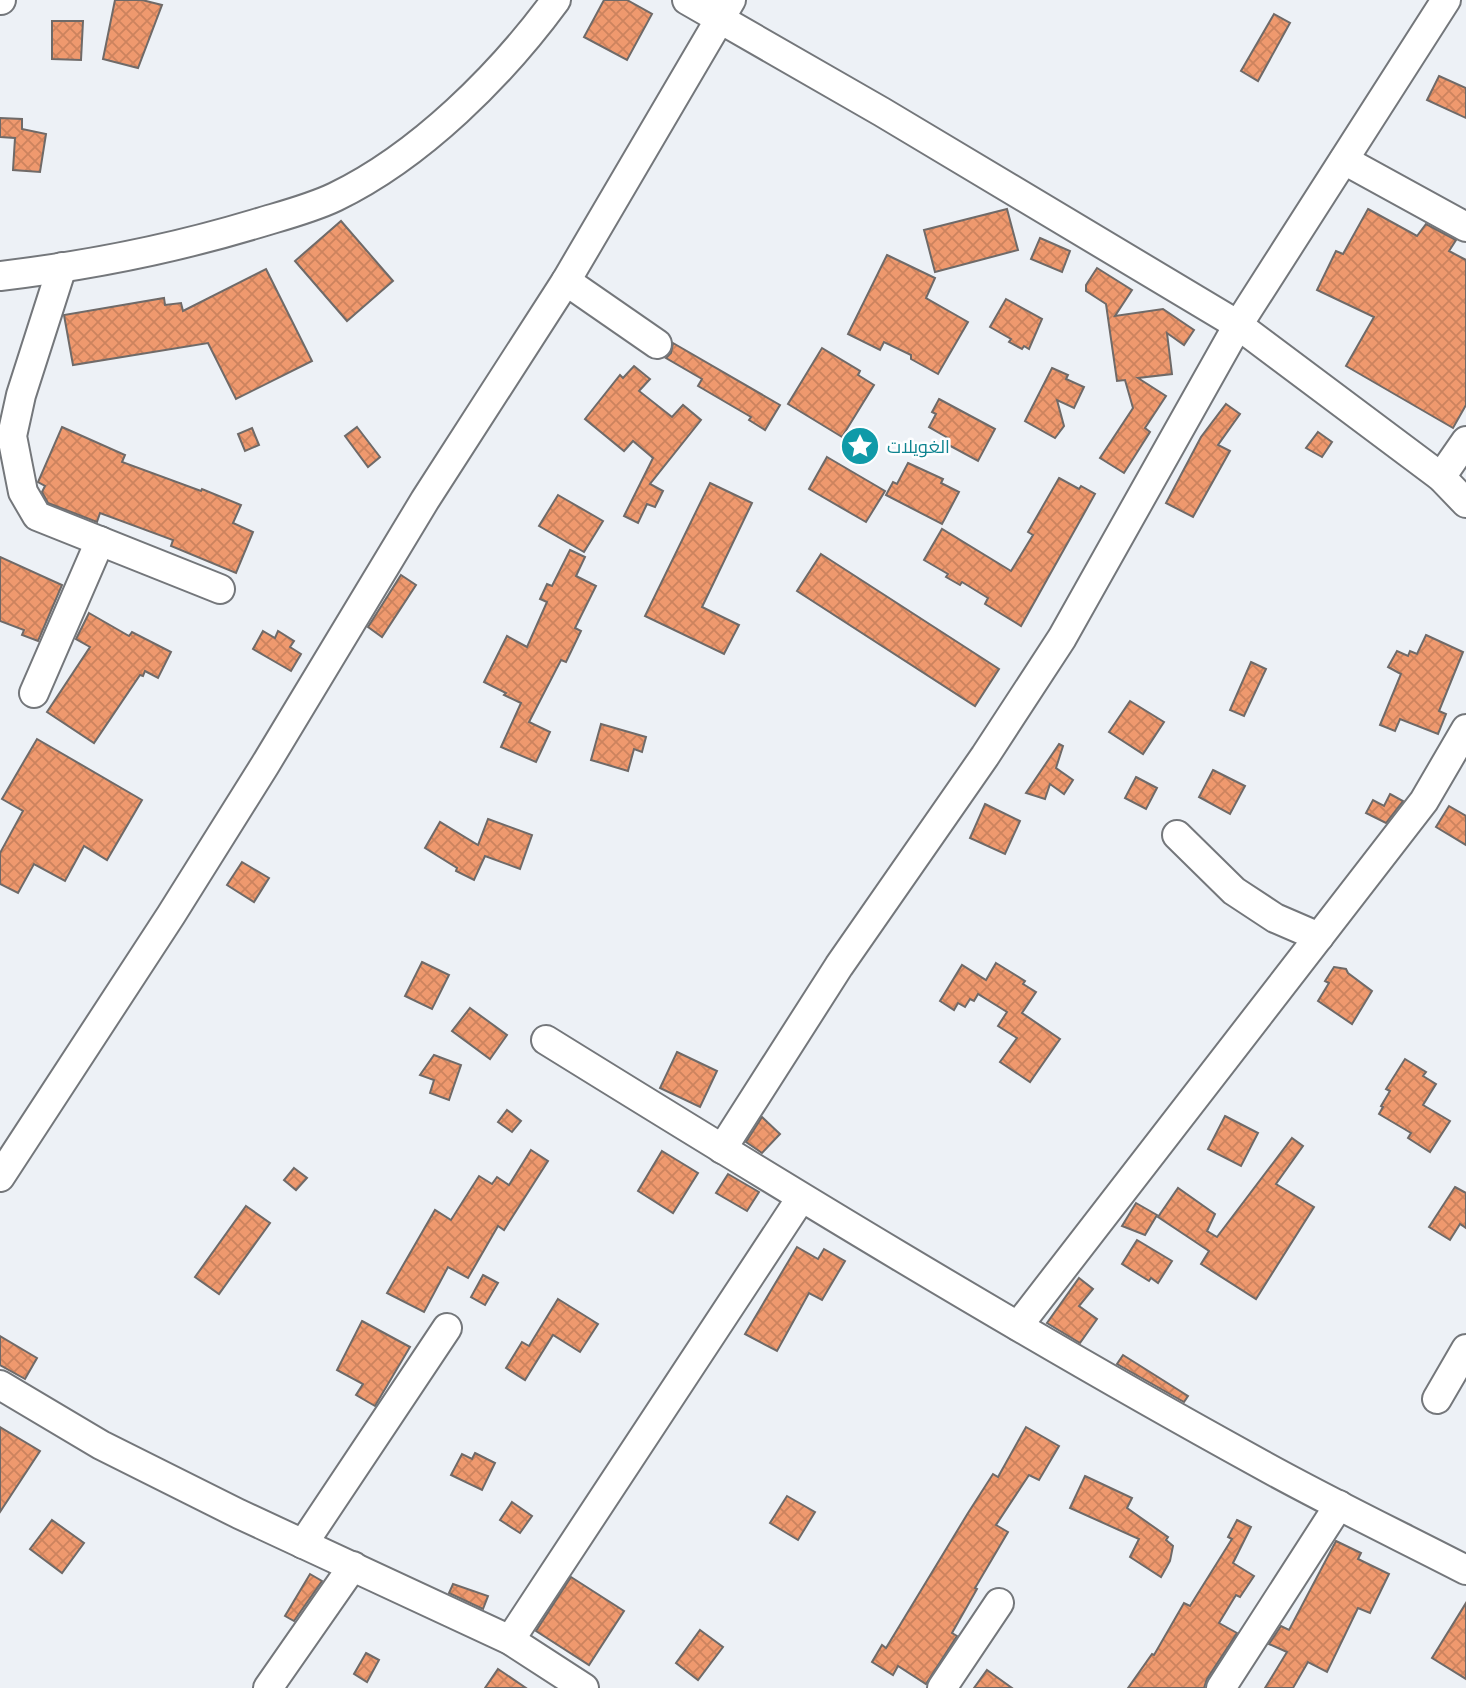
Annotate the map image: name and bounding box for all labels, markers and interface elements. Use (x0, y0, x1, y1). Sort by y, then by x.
place icon: الغويلات (839, 425, 881, 467)
place label: الغويلات (887, 436, 950, 458)

